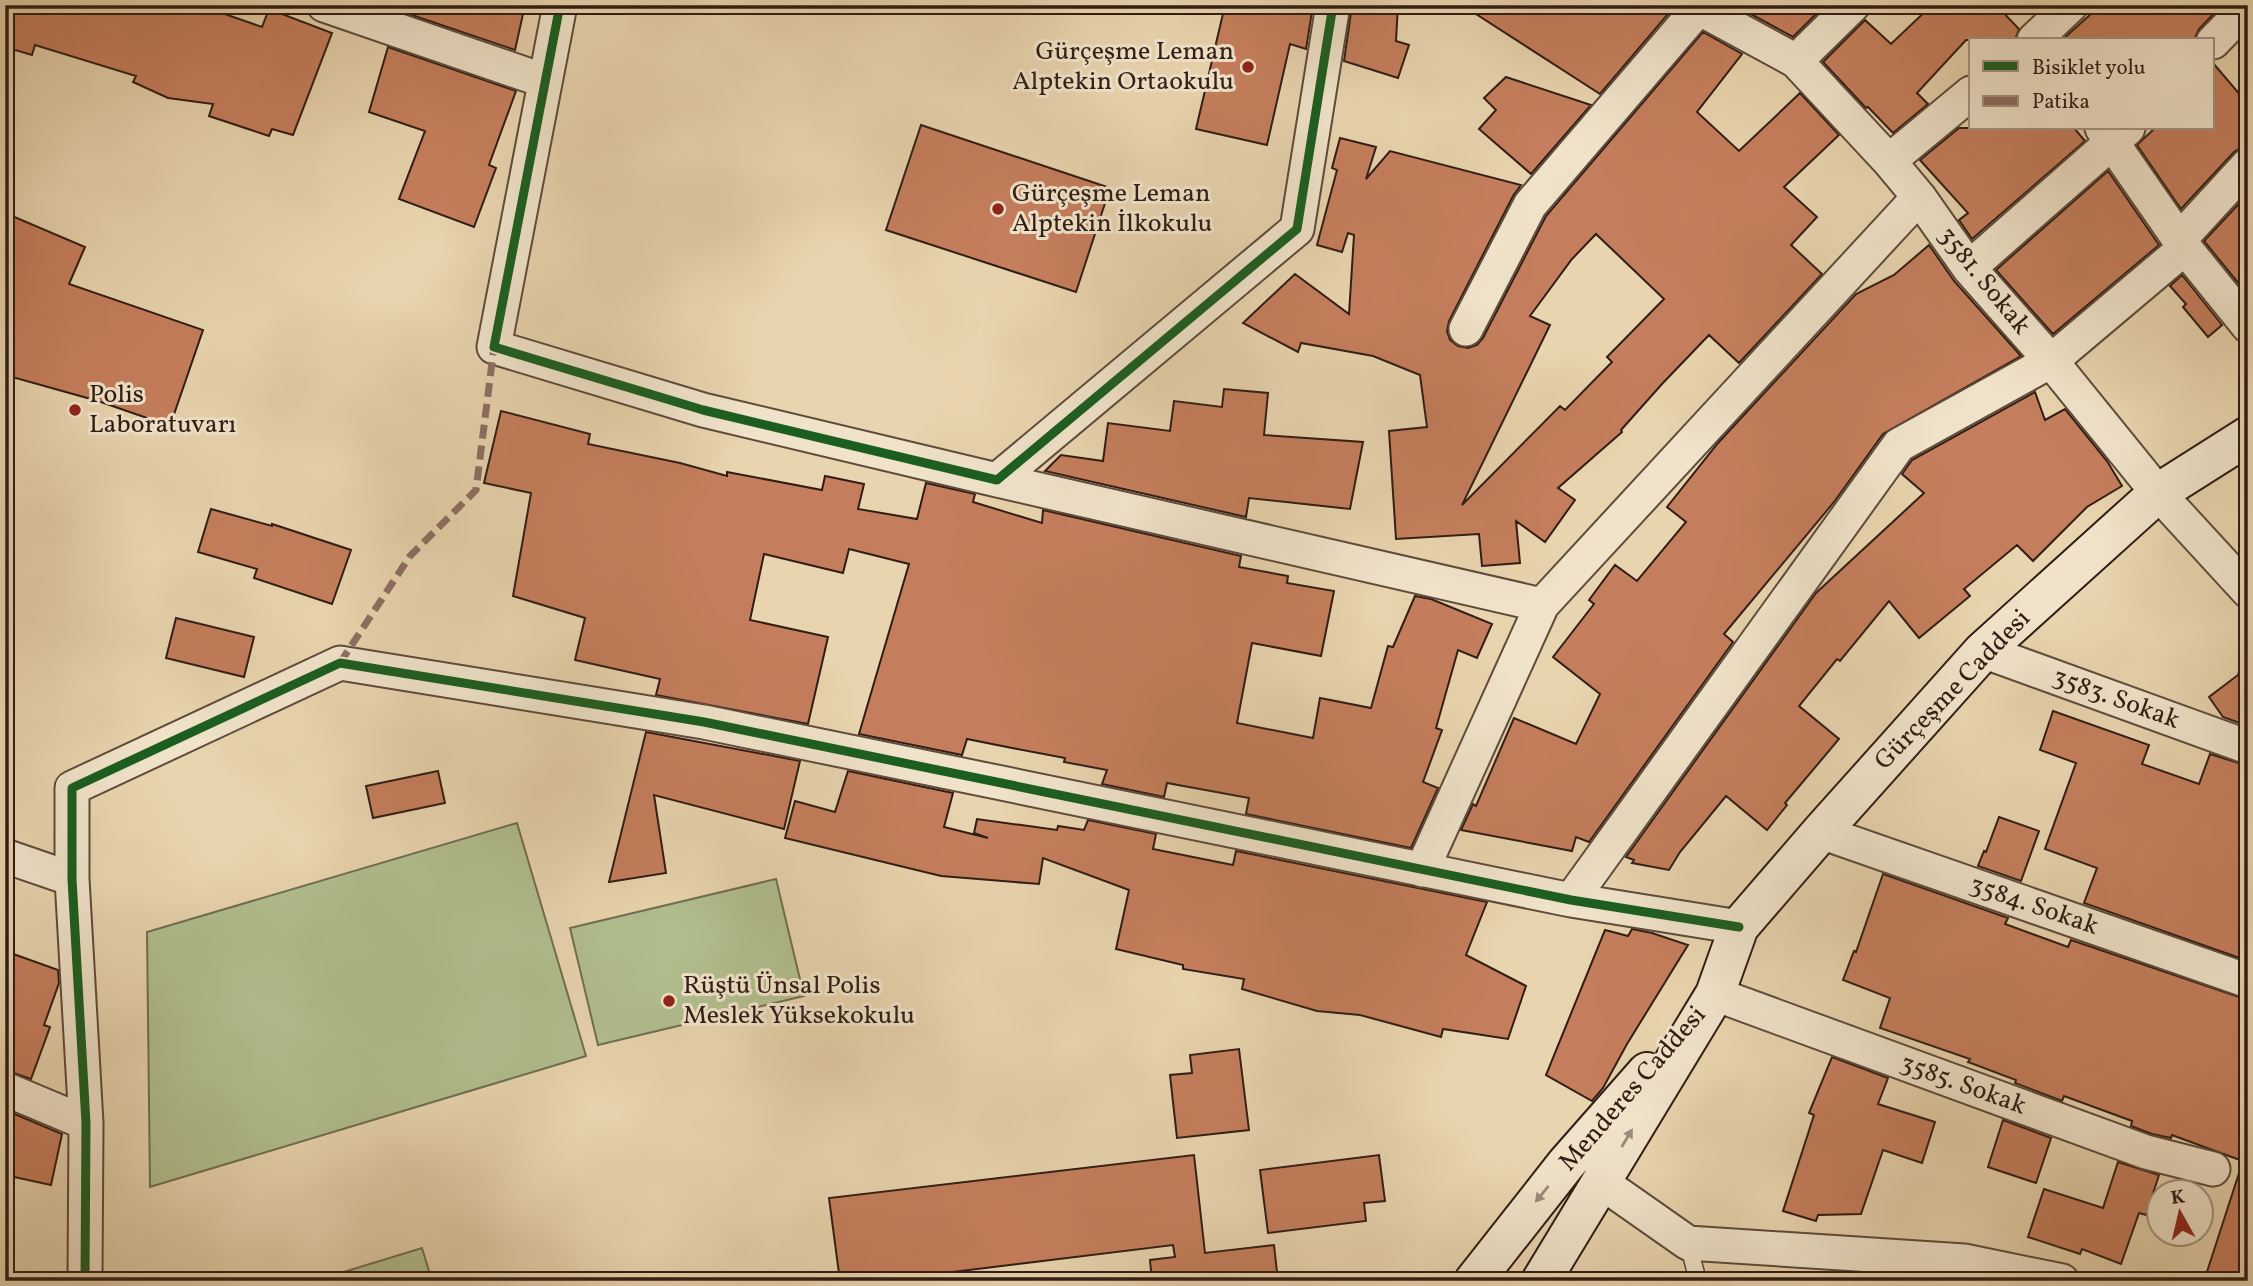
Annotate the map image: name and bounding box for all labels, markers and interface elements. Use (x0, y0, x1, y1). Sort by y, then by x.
place label: Gürçeşme Leman Alptekin Ortaokulu (1012, 34, 1234, 100)
legend (1969, 38, 2214, 130)
text: Bisiklet yolu (2032, 54, 2146, 83)
marker: Gürçeşme Leman Alptekin Ortaokulu (1240, 59, 1256, 75)
text: Patika (2032, 88, 2090, 117)
place label: Gürçeşme Leman Alptekin İlkokulu (1012, 176, 1213, 242)
marker: Gürçeşme Leman Alptekin İlkokulu (990, 201, 1006, 217)
street label: 3581. Sokak (1929, 219, 2039, 343)
place label: Polis Laboratuvarı (89, 377, 236, 443)
marker: Polis Laboratuvarı (67, 402, 83, 418)
street label: Gürçeşme Caddesi (1867, 602, 2039, 778)
street label: 3583. Sokak (2047, 659, 2185, 739)
street label: 3584. Sokak (1965, 867, 2103, 945)
place label: Rüştü Ünsal Polis Meslek Yüksekokulu (683, 968, 915, 1034)
marker: Rüştü Ünsal Polis Meslek Yüksekokulu (661, 993, 677, 1009)
street label: Menderes Caddesi (1551, 998, 1715, 1180)
street label: 3585. Sokak (1895, 1046, 2031, 1124)
one-way arrow (1621, 1129, 1634, 1148)
north arrow (2144, 1178, 2214, 1248)
text: K (2169, 1184, 2187, 1212)
one-way arrow (1535, 1185, 1550, 1203)

